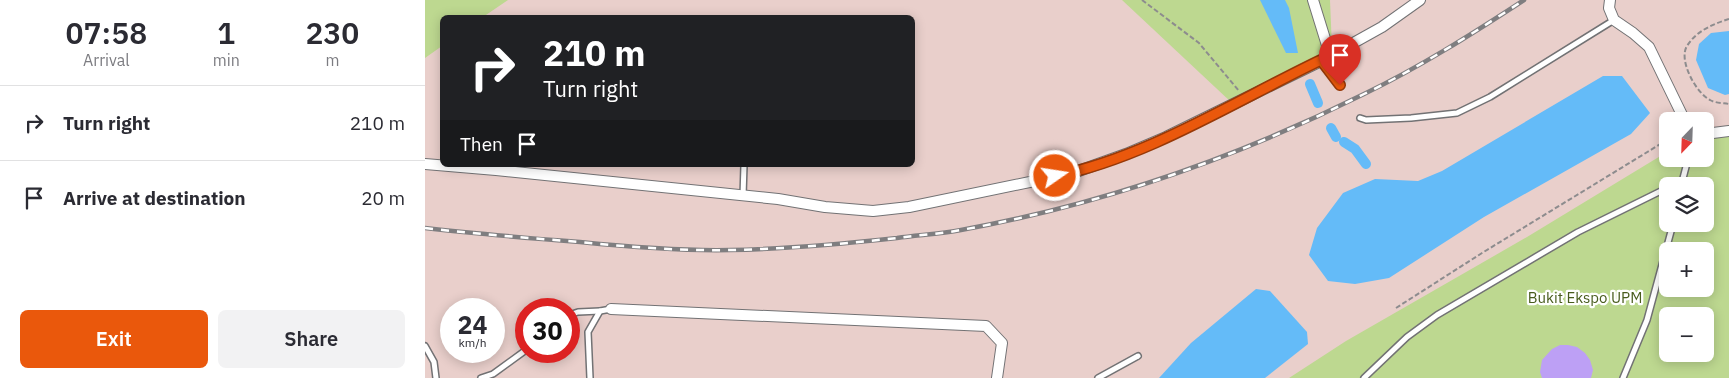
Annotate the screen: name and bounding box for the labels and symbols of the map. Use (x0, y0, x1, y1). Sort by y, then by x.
pin (1319, 34, 1361, 85)
north arrow (1659, 112, 1714, 168)
position arrow (1028, 149, 1080, 201)
park label: Bukit Ekspo UPM (1528, 288, 1642, 307)
speed limit sign: 30 (515, 298, 580, 363)

